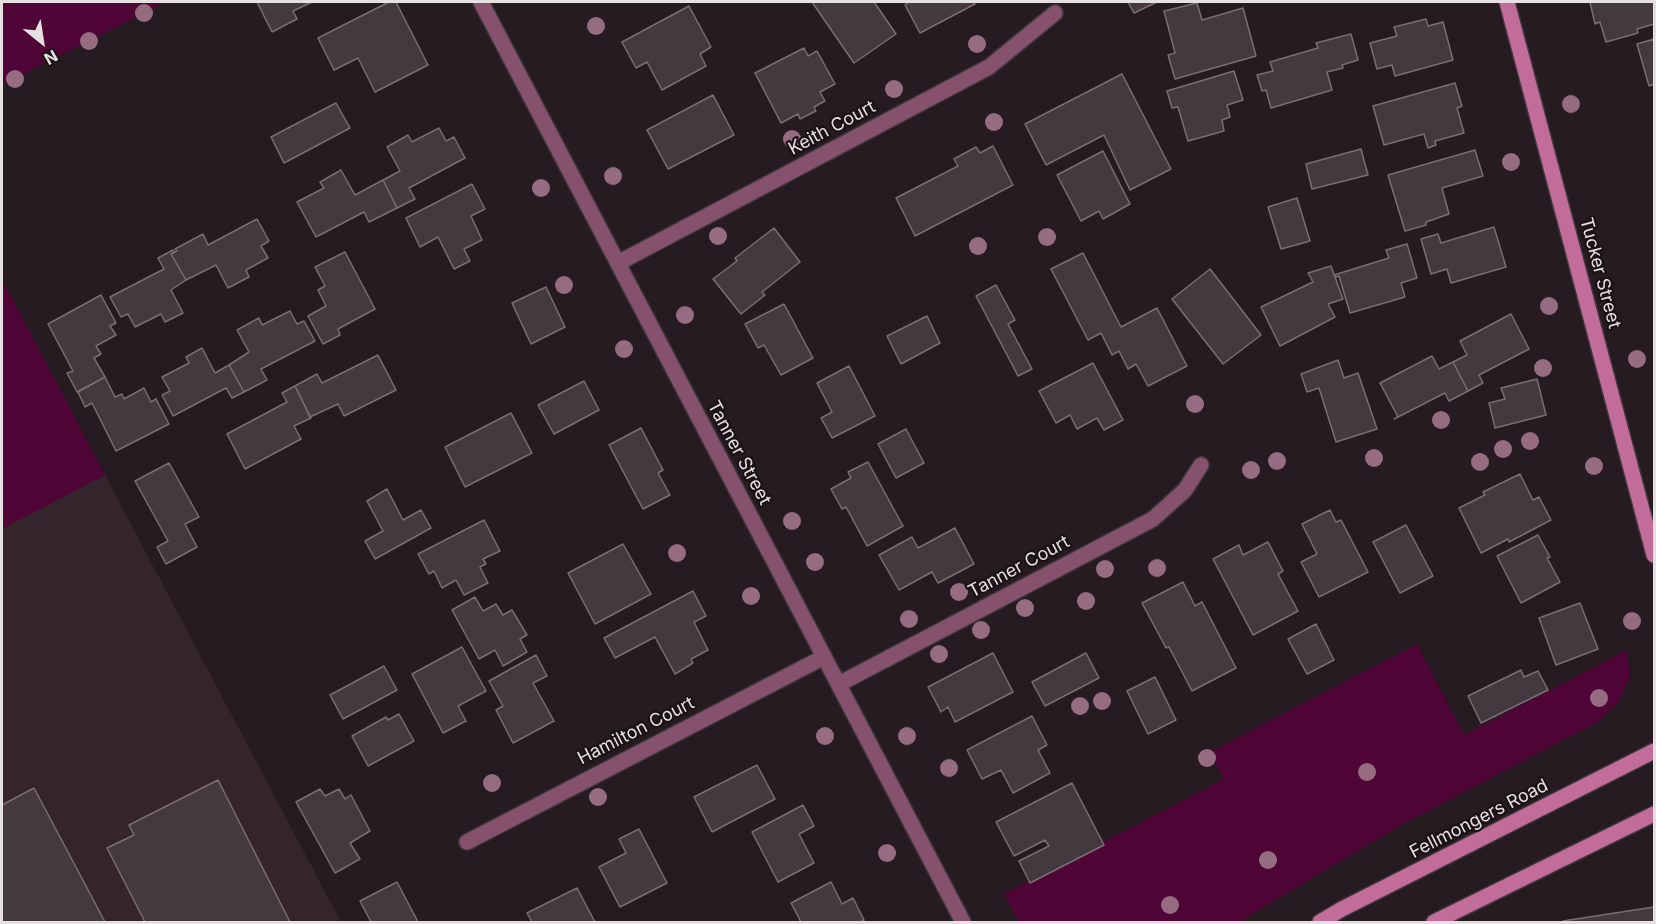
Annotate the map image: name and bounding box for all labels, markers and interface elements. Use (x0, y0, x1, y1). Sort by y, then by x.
north arrow (12, 12, 72, 72)
text: N (41, 46, 61, 69)
street label: Keith Court (785, 96, 879, 160)
street label: Tucker Street (1575, 215, 1625, 331)
street label: Tanner Street (703, 397, 775, 509)
street label: Tanner Court (965, 531, 1073, 603)
street label: Hamilton Court (574, 692, 698, 770)
street label: Fellmongers Road (1406, 775, 1552, 863)

